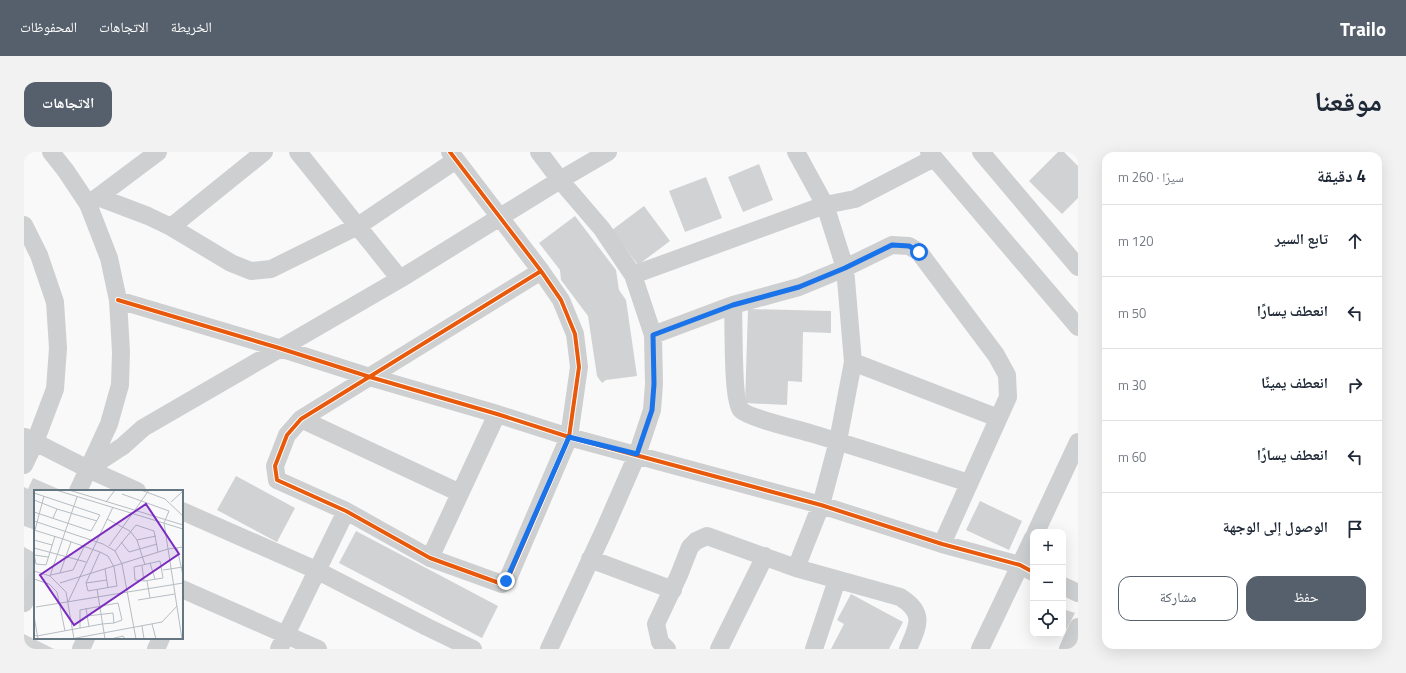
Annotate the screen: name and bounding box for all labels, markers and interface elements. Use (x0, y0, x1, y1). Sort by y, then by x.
text: Trailo (1340, 14, 1386, 43)
text: المحفوظات (20, 16, 77, 37)
text: الاتجاهات (99, 16, 149, 37)
text: الخريطة (171, 16, 212, 37)
text: موقعنا (1314, 79, 1382, 122)
button: الاتجاهات (24, 82, 112, 127)
text: 4 دقيقة (1317, 163, 1366, 189)
text: سيرًا · 260 m (1118, 167, 1184, 187)
text: تابع السير (1275, 227, 1328, 250)
icon: ahead (1344, 230, 1366, 252)
text: 120 m (1118, 231, 1154, 251)
route start (910, 243, 928, 261)
text: انعطف يسارًا (1257, 299, 1328, 322)
icon: left (1344, 302, 1366, 324)
text: 50 m (1118, 303, 1146, 323)
text: انعطف يمينًا (1261, 371, 1328, 394)
icon: right (1344, 374, 1366, 396)
text: 30 m (1118, 375, 1146, 395)
text: انعطف يسارًا (1257, 443, 1328, 466)
icon: left (1344, 446, 1366, 468)
text: 60 m (1118, 447, 1146, 467)
inset map (34, 490, 183, 639)
text: الوصول إلى الوجهة (1223, 515, 1328, 538)
icon: arrive (1344, 518, 1366, 540)
map controls (1030, 529, 1066, 637)
button: + (1030, 529, 1066, 565)
button: − (1030, 565, 1066, 601)
route end (497, 572, 515, 590)
button: مشاركة (1118, 576, 1238, 621)
button: حفظ (1246, 576, 1366, 621)
button: locate (1030, 601, 1066, 637)

